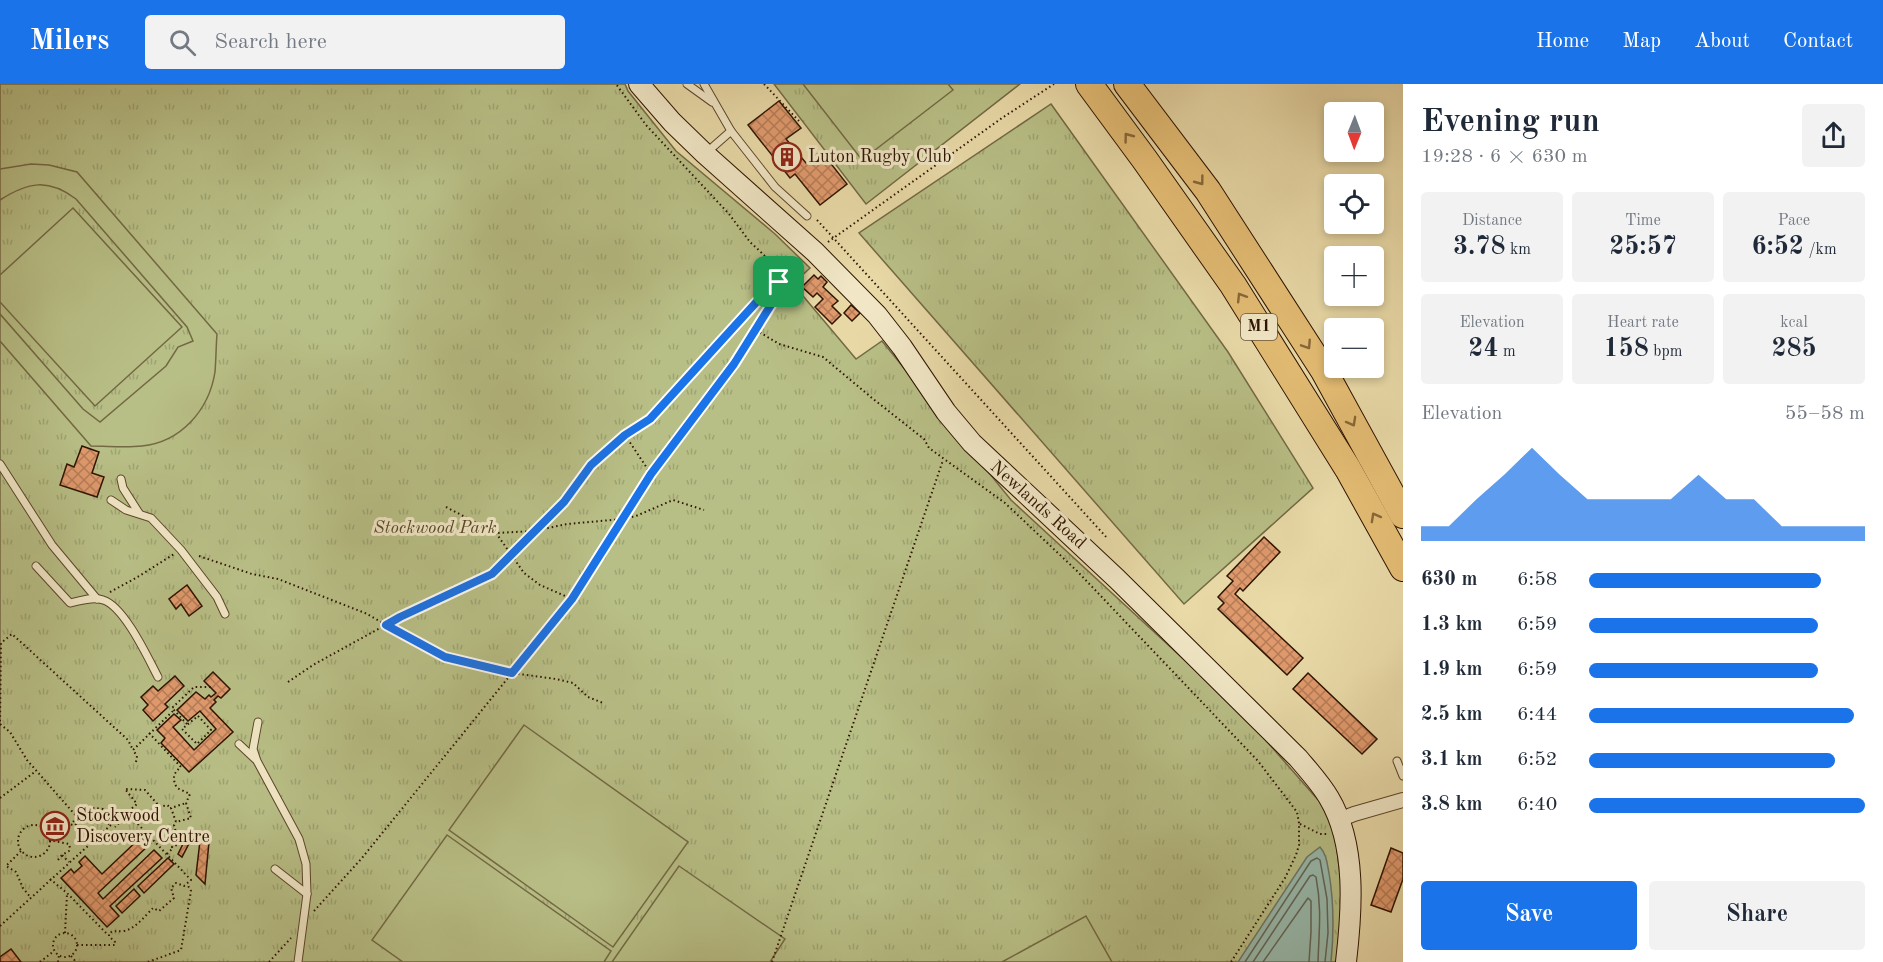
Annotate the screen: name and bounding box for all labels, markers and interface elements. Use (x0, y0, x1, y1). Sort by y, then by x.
search box (145, 15, 565, 69)
icon: search (166, 26, 199, 59)
text: Milers (30, 28, 109, 56)
text: Search here (214, 31, 327, 53)
text: Home (1536, 31, 1589, 52)
text: Map (1622, 31, 1661, 52)
text: About (1694, 31, 1750, 52)
text: Contact (1783, 31, 1853, 52)
north arrow (1324, 102, 1384, 162)
map controls (1324, 102, 1384, 378)
button: share (1802, 104, 1865, 167)
text: Evening run (1421, 106, 1600, 139)
one-way arrow (1125, 133, 1136, 144)
building icon: Luton Rugby Club (771, 141, 803, 173)
text: 19:28 · 6 × 630 m (1421, 147, 1588, 167)
place label: Luton Rugby Club (808, 148, 951, 166)
button: locate (1324, 174, 1384, 234)
one-way arrow (1193, 175, 1204, 186)
text: Distance (1462, 213, 1522, 229)
text: Time (1625, 213, 1661, 229)
text: Pace (1778, 213, 1810, 229)
text: 3.78 (1453, 234, 1506, 260)
text: 25:57 (1609, 234, 1677, 260)
text: 6:52 (1751, 234, 1804, 260)
text: km (1506, 242, 1531, 258)
text: /km (1804, 242, 1837, 258)
button: + (1324, 246, 1384, 306)
pin (753, 256, 804, 307)
icon: arrive (762, 265, 795, 298)
one-way arrow (1236, 293, 1248, 303)
road number: M1 (1241, 314, 1277, 340)
text: Elevation (1459, 315, 1525, 331)
text: Heart rate (1607, 315, 1679, 331)
text: kcal (1780, 315, 1808, 331)
button: − (1324, 318, 1384, 378)
text: 24 (1468, 336, 1498, 362)
text: 158 (1604, 336, 1649, 362)
text: 285 (1771, 336, 1817, 362)
one-way arrow (1299, 338, 1310, 349)
text: m (1498, 344, 1516, 360)
text: bpm (1649, 344, 1682, 360)
text: Elevation (1421, 404, 1502, 424)
text: 55–58 m (1785, 404, 1865, 424)
one-way arrow (1345, 416, 1356, 427)
street label: Newlands Road (987, 458, 1089, 552)
one-way arrow (1371, 513, 1382, 523)
park label: Stockwood Park (374, 519, 497, 537)
text: 630 m (1421, 570, 1477, 590)
text: 6:58 (1517, 570, 1557, 590)
text: 1.3 km (1421, 615, 1483, 635)
text: 6:59 (1517, 615, 1557, 635)
text: 1.9 km (1421, 660, 1483, 680)
text: 6:59 (1517, 660, 1557, 680)
text: 2.5 km (1421, 705, 1483, 725)
text: 6:44 (1517, 705, 1557, 725)
text: 3.1 km (1421, 750, 1483, 770)
text: 6:52 (1517, 750, 1557, 770)
text: 3.8 km (1421, 795, 1483, 815)
text: 6:40 (1517, 795, 1557, 815)
place label: Stockwood Discovery Centre (76, 807, 210, 846)
museum icon: Stockwood Discovery Centre (39, 810, 71, 842)
button: Save (1421, 881, 1637, 950)
button: Share (1649, 881, 1865, 950)

